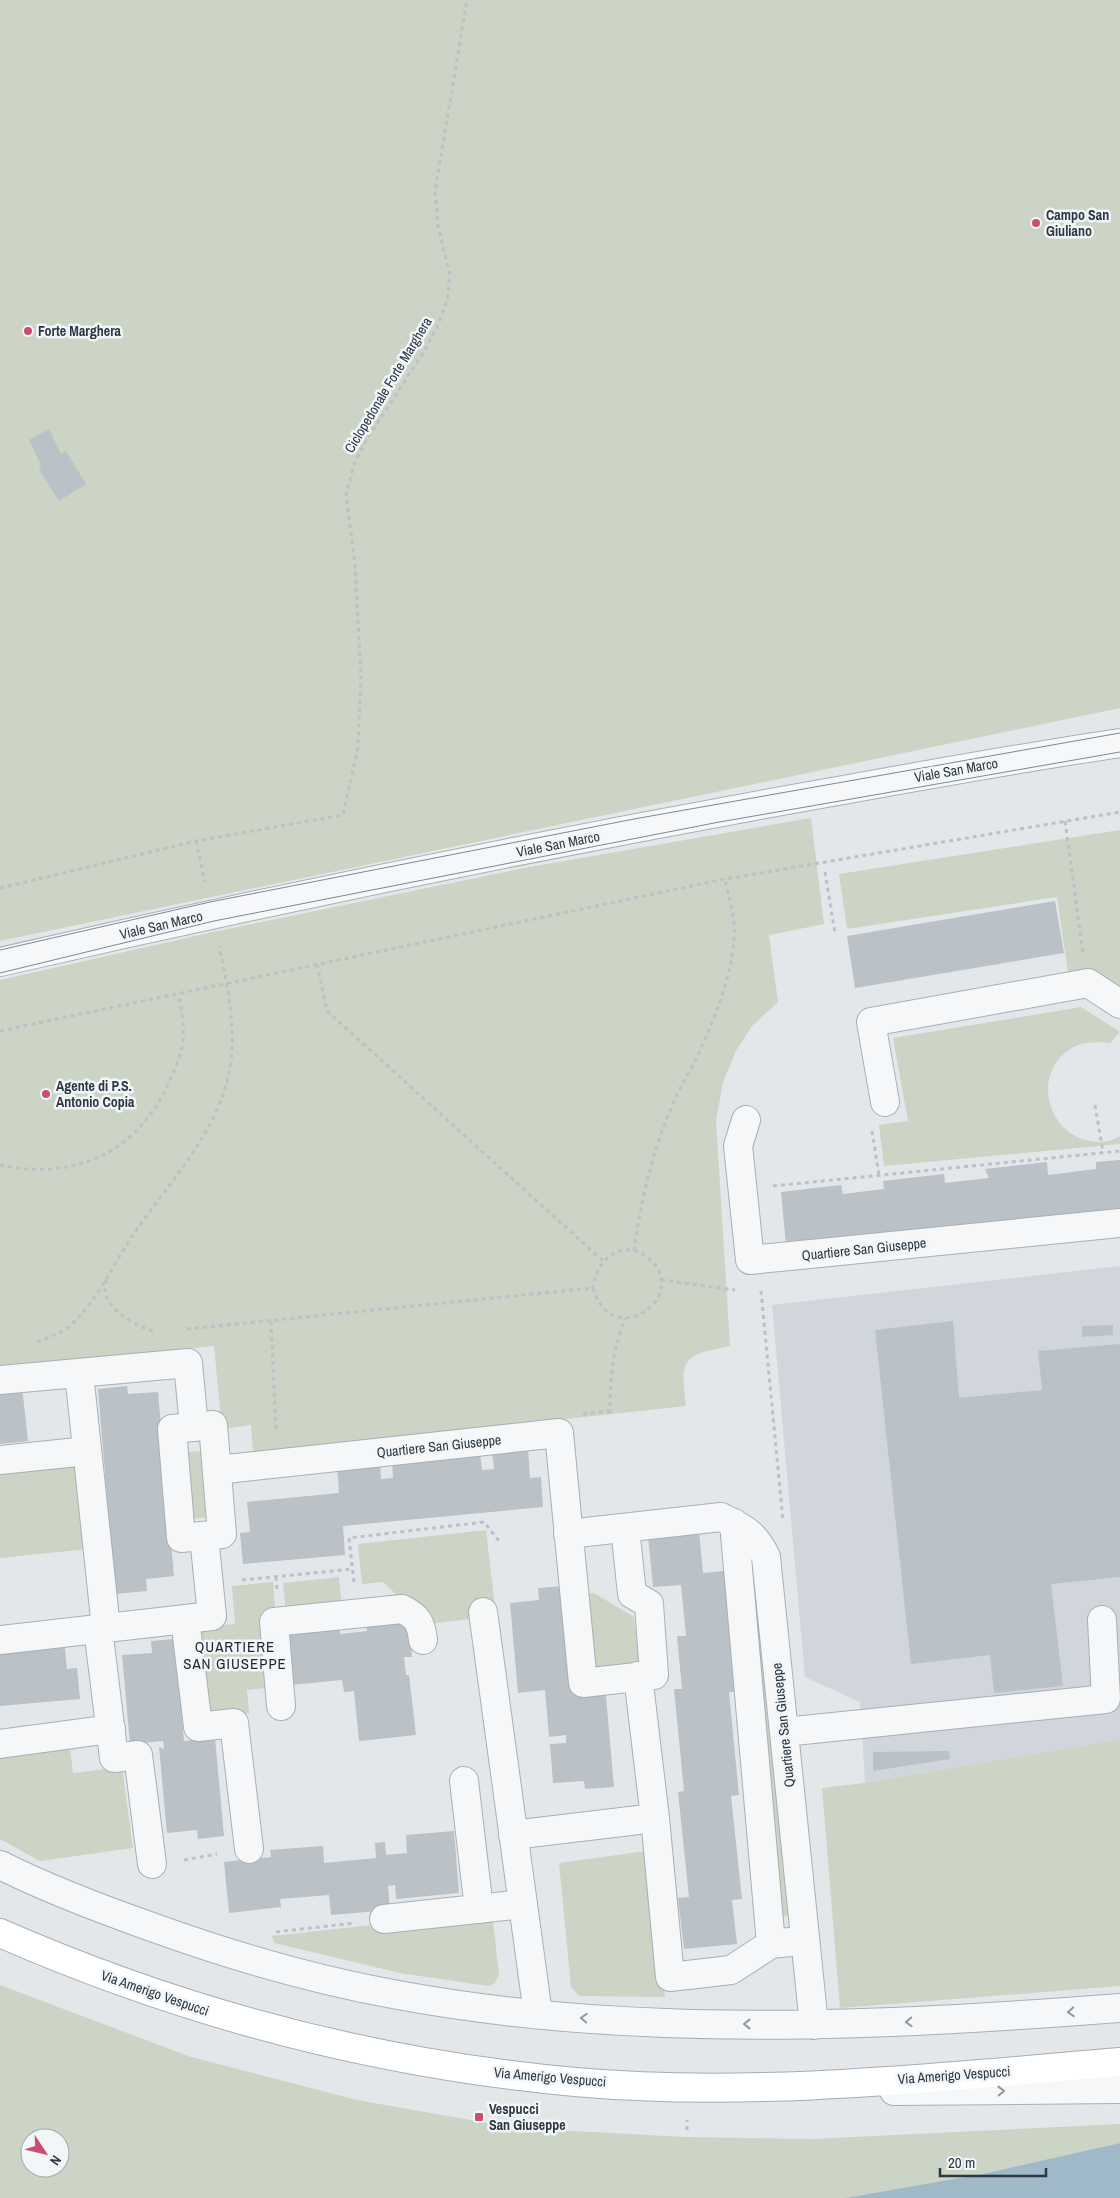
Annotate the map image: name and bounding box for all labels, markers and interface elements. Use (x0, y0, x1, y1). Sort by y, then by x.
place label: Campo San Giuliano (1046, 206, 1109, 240)
marker: Campo San Giuliano (1030, 217, 1042, 229)
street label: Ciclopedonale Forte Marghera (340, 313, 436, 456)
place label: Forte Marghera (38, 322, 122, 340)
marker: Forte Marghera (22, 325, 34, 337)
street label: Viale San Marco (913, 754, 999, 786)
street label: Viale San Marco (515, 827, 601, 861)
street label: Viale San Marco (118, 907, 204, 943)
place label: Agente di P.S. Antonio Copia (56, 1077, 135, 1111)
marker: Agente di P.S. Antonio Copia (40, 1088, 52, 1100)
street label: Quartiere San Giuseppe (801, 1234, 927, 1264)
street label: Quartiere San Giuseppe (376, 1431, 502, 1461)
district label: QUARTIERE SAN GIUSEPPE (183, 1636, 287, 1674)
street label: Quartiere San Giuseppe (768, 1662, 798, 1788)
street label: Via Amerigo Vespucci (99, 1966, 211, 2020)
one-way arrow (1067, 2006, 1075, 2017)
one-way arrow (580, 2012, 588, 2023)
one-way arrow (905, 2016, 913, 2027)
one-way arrow (742, 2019, 750, 2029)
street label: Via Amerigo Vespucci (897, 2062, 1011, 2088)
street label: Via Amerigo Vespucci (493, 2063, 607, 2091)
one-way arrow (997, 2086, 1005, 2097)
place label: Vespucci San Giuseppe (489, 2100, 566, 2134)
marker: Vespucci San Giuseppe (473, 2111, 485, 2123)
north arrow (20, 2128, 70, 2178)
scale bar (940, 2146, 1046, 2178)
text: N (46, 2152, 65, 2169)
text: 20 m (948, 2152, 975, 2173)

